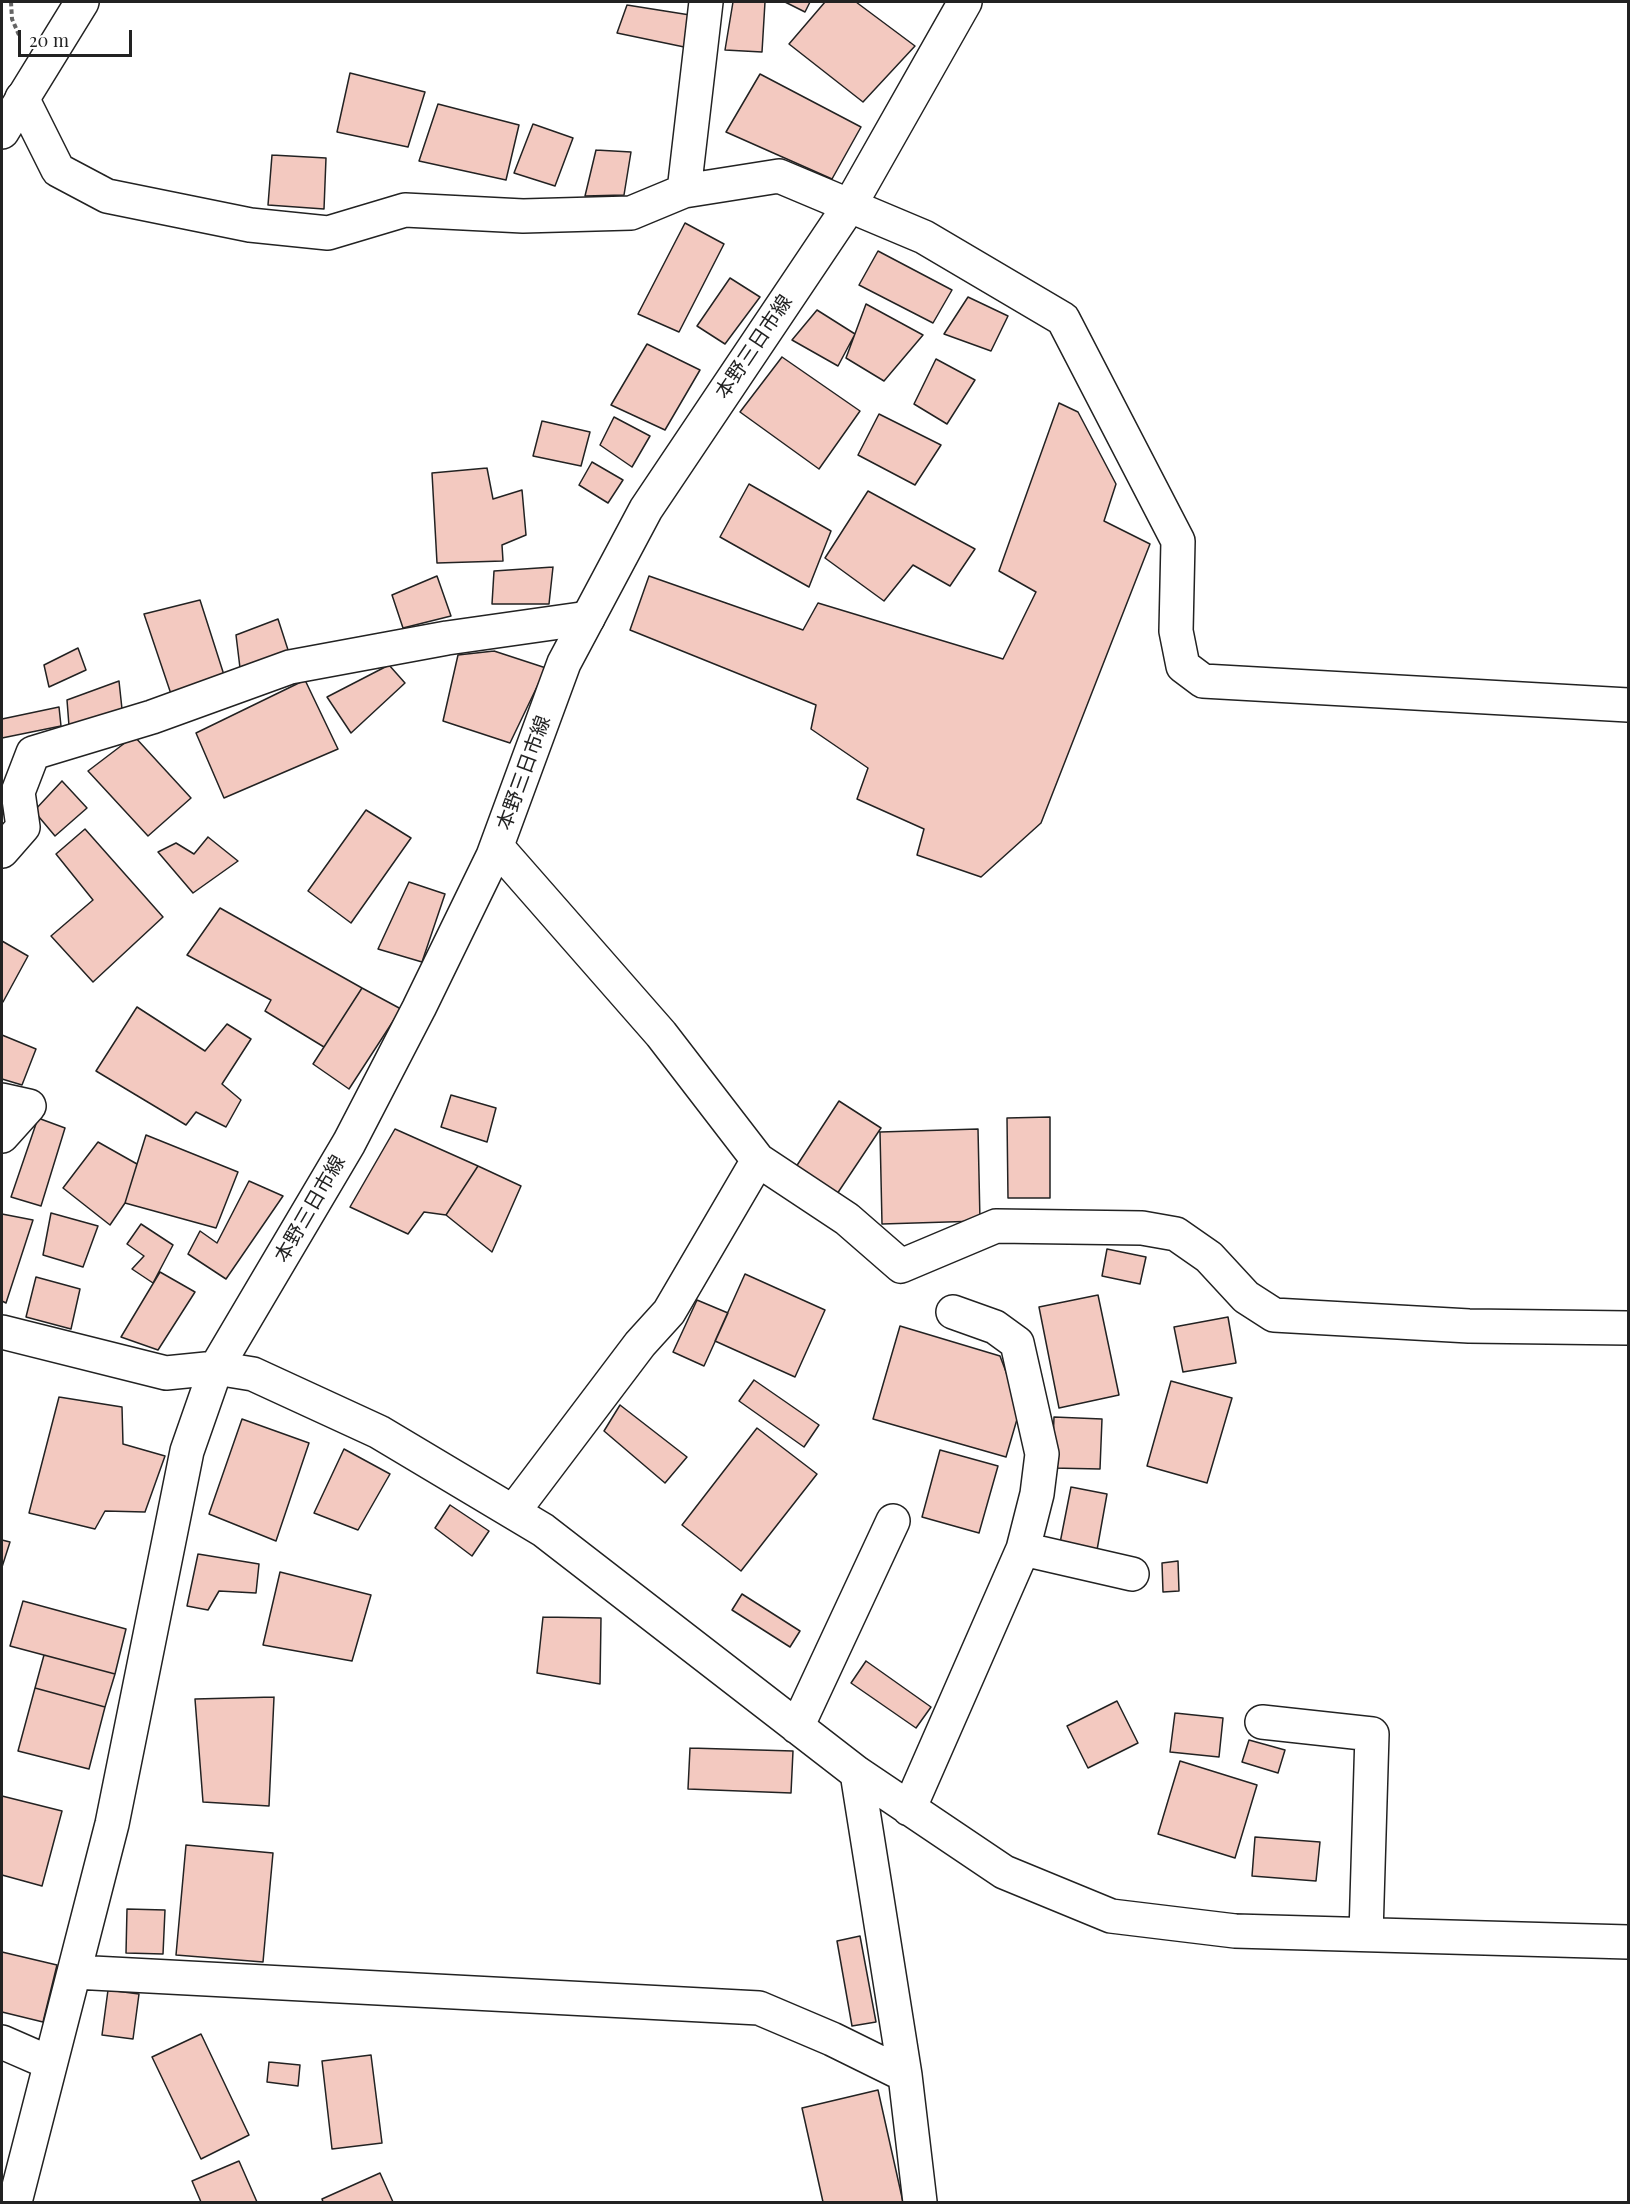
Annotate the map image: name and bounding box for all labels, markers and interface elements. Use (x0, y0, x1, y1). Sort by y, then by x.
scale bar (21, 18, 135, 56)
text: 20 m (29, 28, 69, 52)
street label: 本野三日市線 (711, 291, 797, 403)
street label: 本野三日市線 (492, 713, 556, 833)
street label: 本野三日市線 (270, 1151, 350, 1267)

